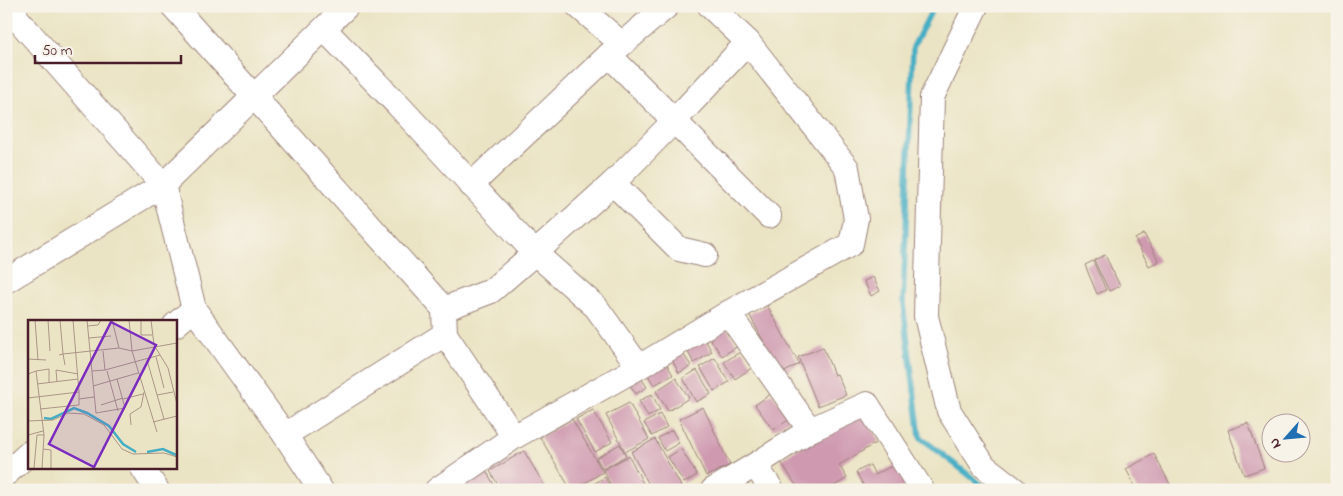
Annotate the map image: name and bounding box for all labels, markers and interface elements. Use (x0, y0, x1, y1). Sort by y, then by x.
scale bar (35, 32, 181, 64)
text: 50 m (42, 40, 73, 62)
inset map (28, 320, 176, 468)
north arrow (1260, 414, 1310, 464)
text: N (1264, 434, 1287, 452)

